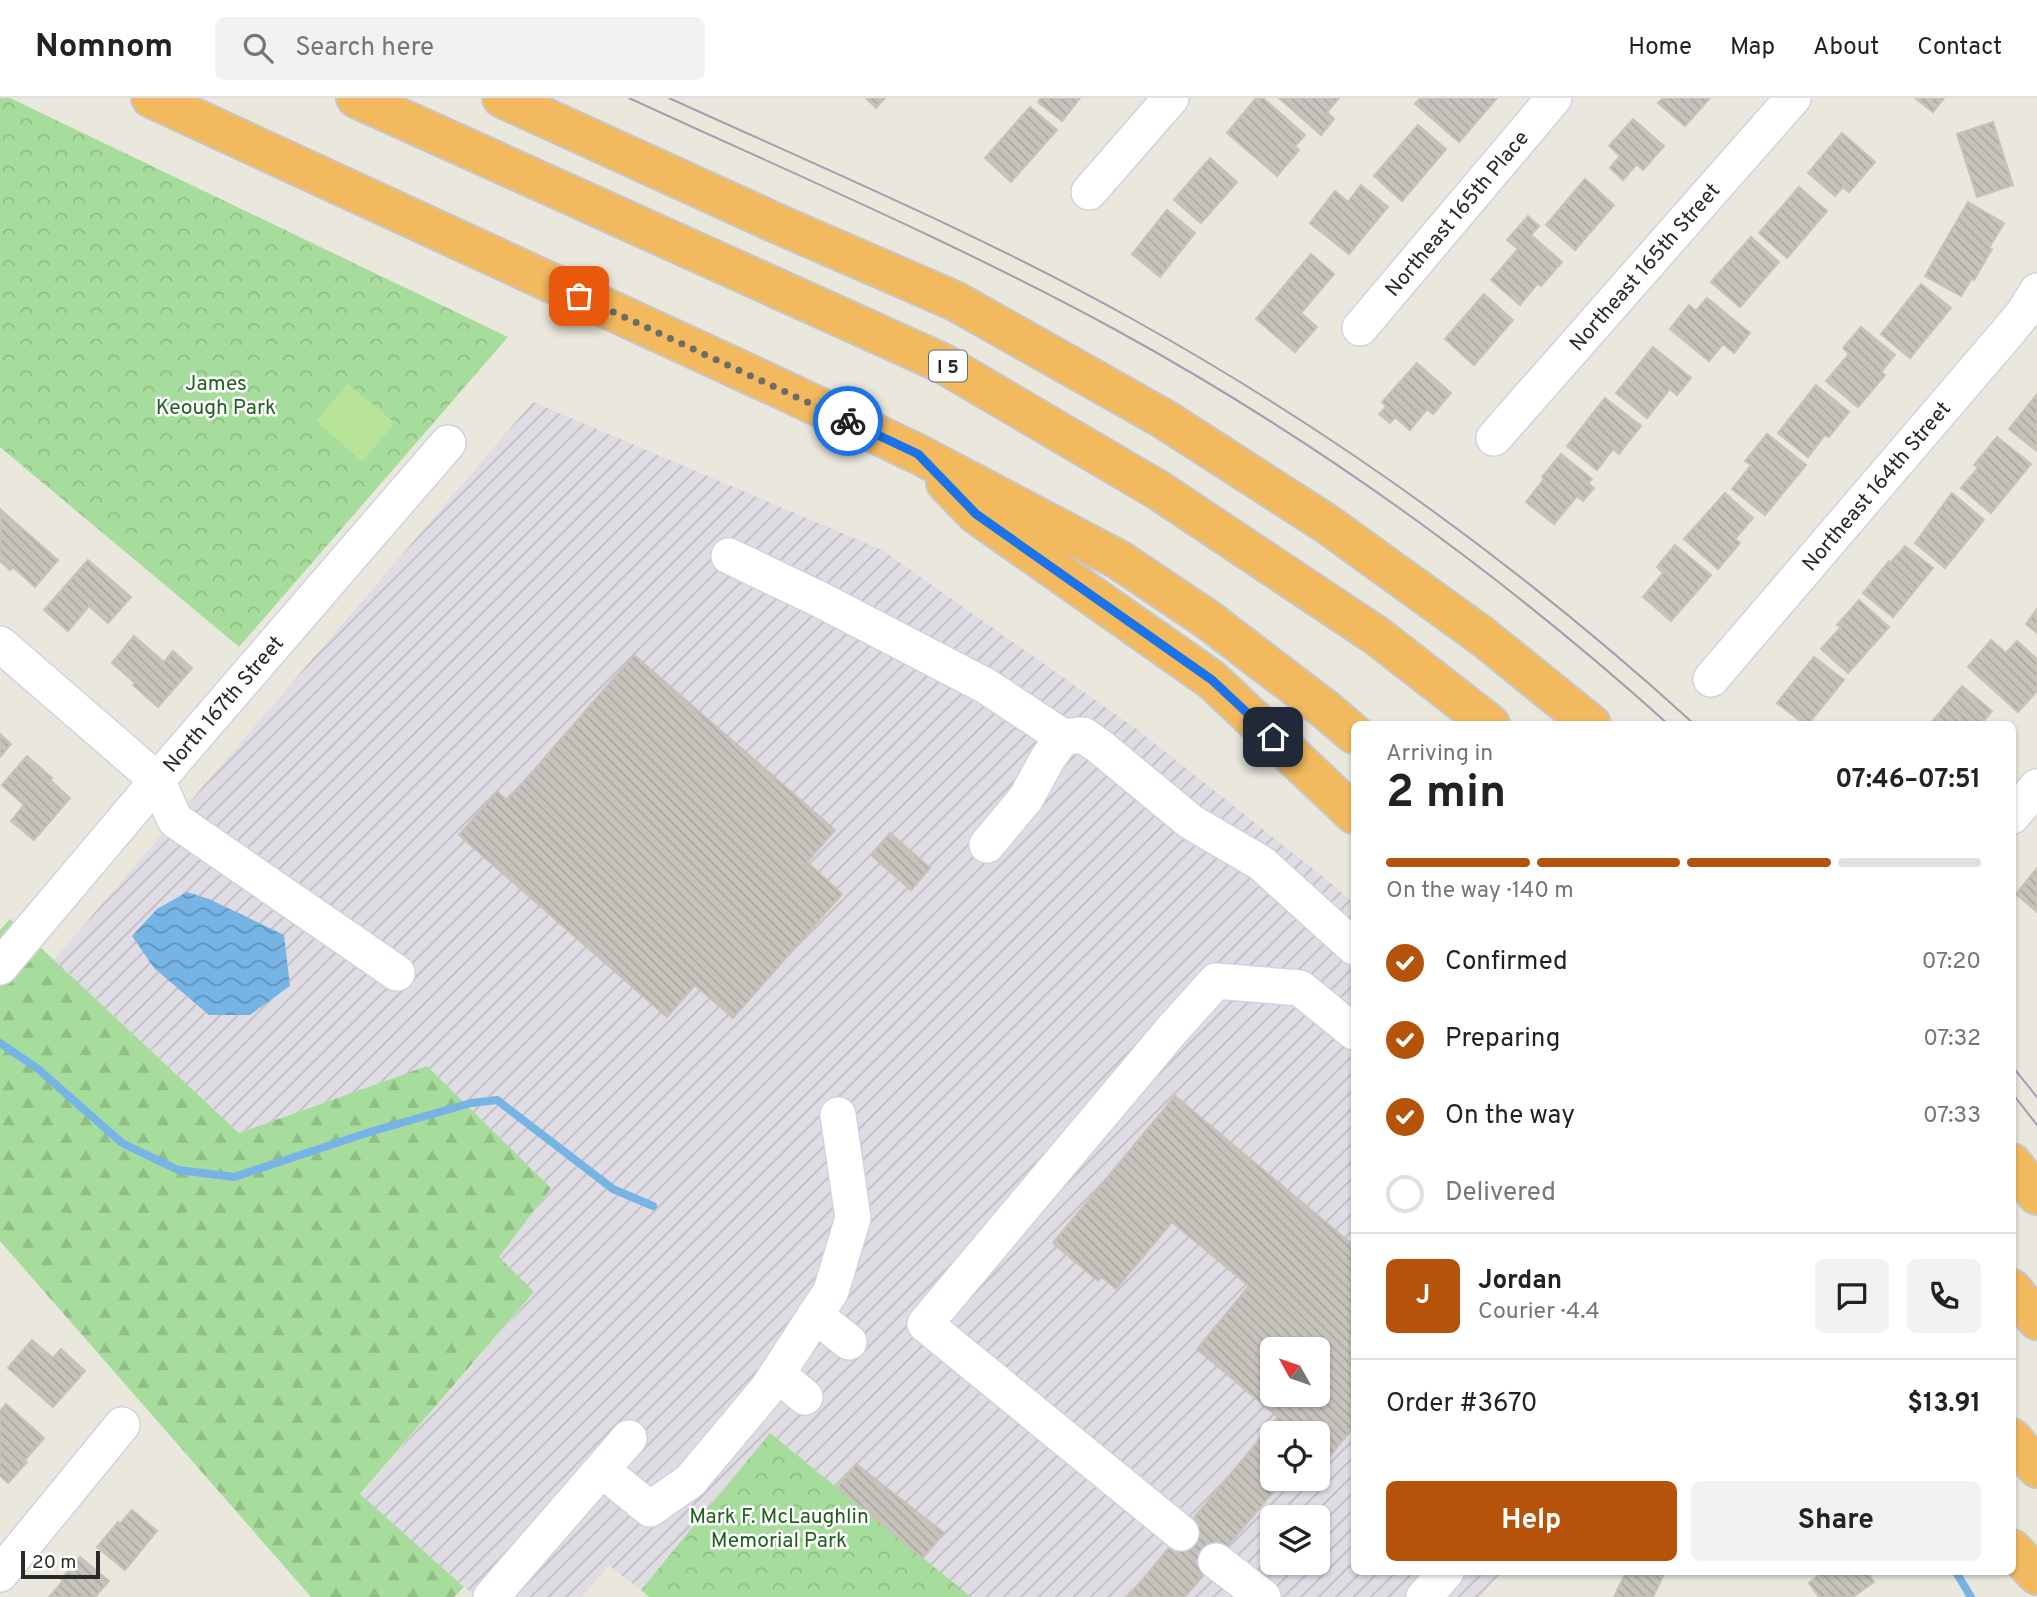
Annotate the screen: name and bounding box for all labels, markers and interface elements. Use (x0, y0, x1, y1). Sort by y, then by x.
search box (215, 17, 705, 80)
text: Nomnom (35, 27, 173, 69)
icon: search (239, 29, 277, 67)
text: Search here (295, 32, 434, 65)
text: Home (1628, 33, 1692, 63)
text: Map (1730, 33, 1775, 63)
text: About (1813, 33, 1879, 63)
text: Contact (1917, 33, 2002, 63)
street label: Northeast 165th Place (1380, 126, 1536, 303)
street label: Northeast 165th Street (1565, 178, 1727, 357)
pin (549, 266, 609, 326)
icon: bag (560, 277, 598, 315)
road number: I 5 (929, 350, 967, 382)
park label: James Keough Park (156, 371, 276, 422)
courier (813, 386, 883, 456)
street label: Northeast 164th Street (1797, 396, 1957, 577)
icon: bike (829, 402, 867, 440)
street label: North 167th Street (158, 631, 291, 779)
pin (1243, 707, 1303, 767)
icon: home (1254, 718, 1292, 756)
text: Arriving in (1386, 740, 1493, 769)
text: 07:46–07:51 (1835, 764, 1981, 797)
text: 2 min (1386, 765, 1506, 824)
text: On the way · 140 m (1386, 877, 1574, 906)
icon: check (1386, 944, 1424, 982)
text: Confirmed (1445, 946, 1568, 979)
text: 07:20 (1922, 948, 1981, 977)
icon: check (1386, 1021, 1424, 1059)
text: Preparing (1445, 1023, 1560, 1056)
text: 07:32 (1923, 1025, 1981, 1054)
icon: check (1386, 1098, 1424, 1136)
text: On the way (1445, 1100, 1575, 1133)
text: 07:33 (1923, 1102, 1981, 1131)
text: Delivered (1445, 1177, 1556, 1210)
button: chat (1815, 1259, 1889, 1333)
button: phone (1907, 1259, 1981, 1333)
text: Jordan (1478, 1265, 1562, 1298)
text: J (1416, 1280, 1430, 1313)
text: Courier · 4.4 (1478, 1298, 1600, 1327)
north arrow (1260, 1337, 1330, 1407)
map controls (1260, 1337, 1330, 1575)
text: Order #3670 (1386, 1388, 1538, 1421)
text: $13.91 (1907, 1388, 1981, 1421)
button: locate (1260, 1421, 1330, 1491)
button: Help (1386, 1481, 1677, 1561)
button: Share (1691, 1481, 1981, 1561)
park label: Mark F. McLaughlin Memorial Park (689, 1504, 869, 1555)
button: layers (1260, 1505, 1330, 1575)
scale bar (21, 1548, 100, 1580)
text: 20 m (32, 1551, 76, 1575)

